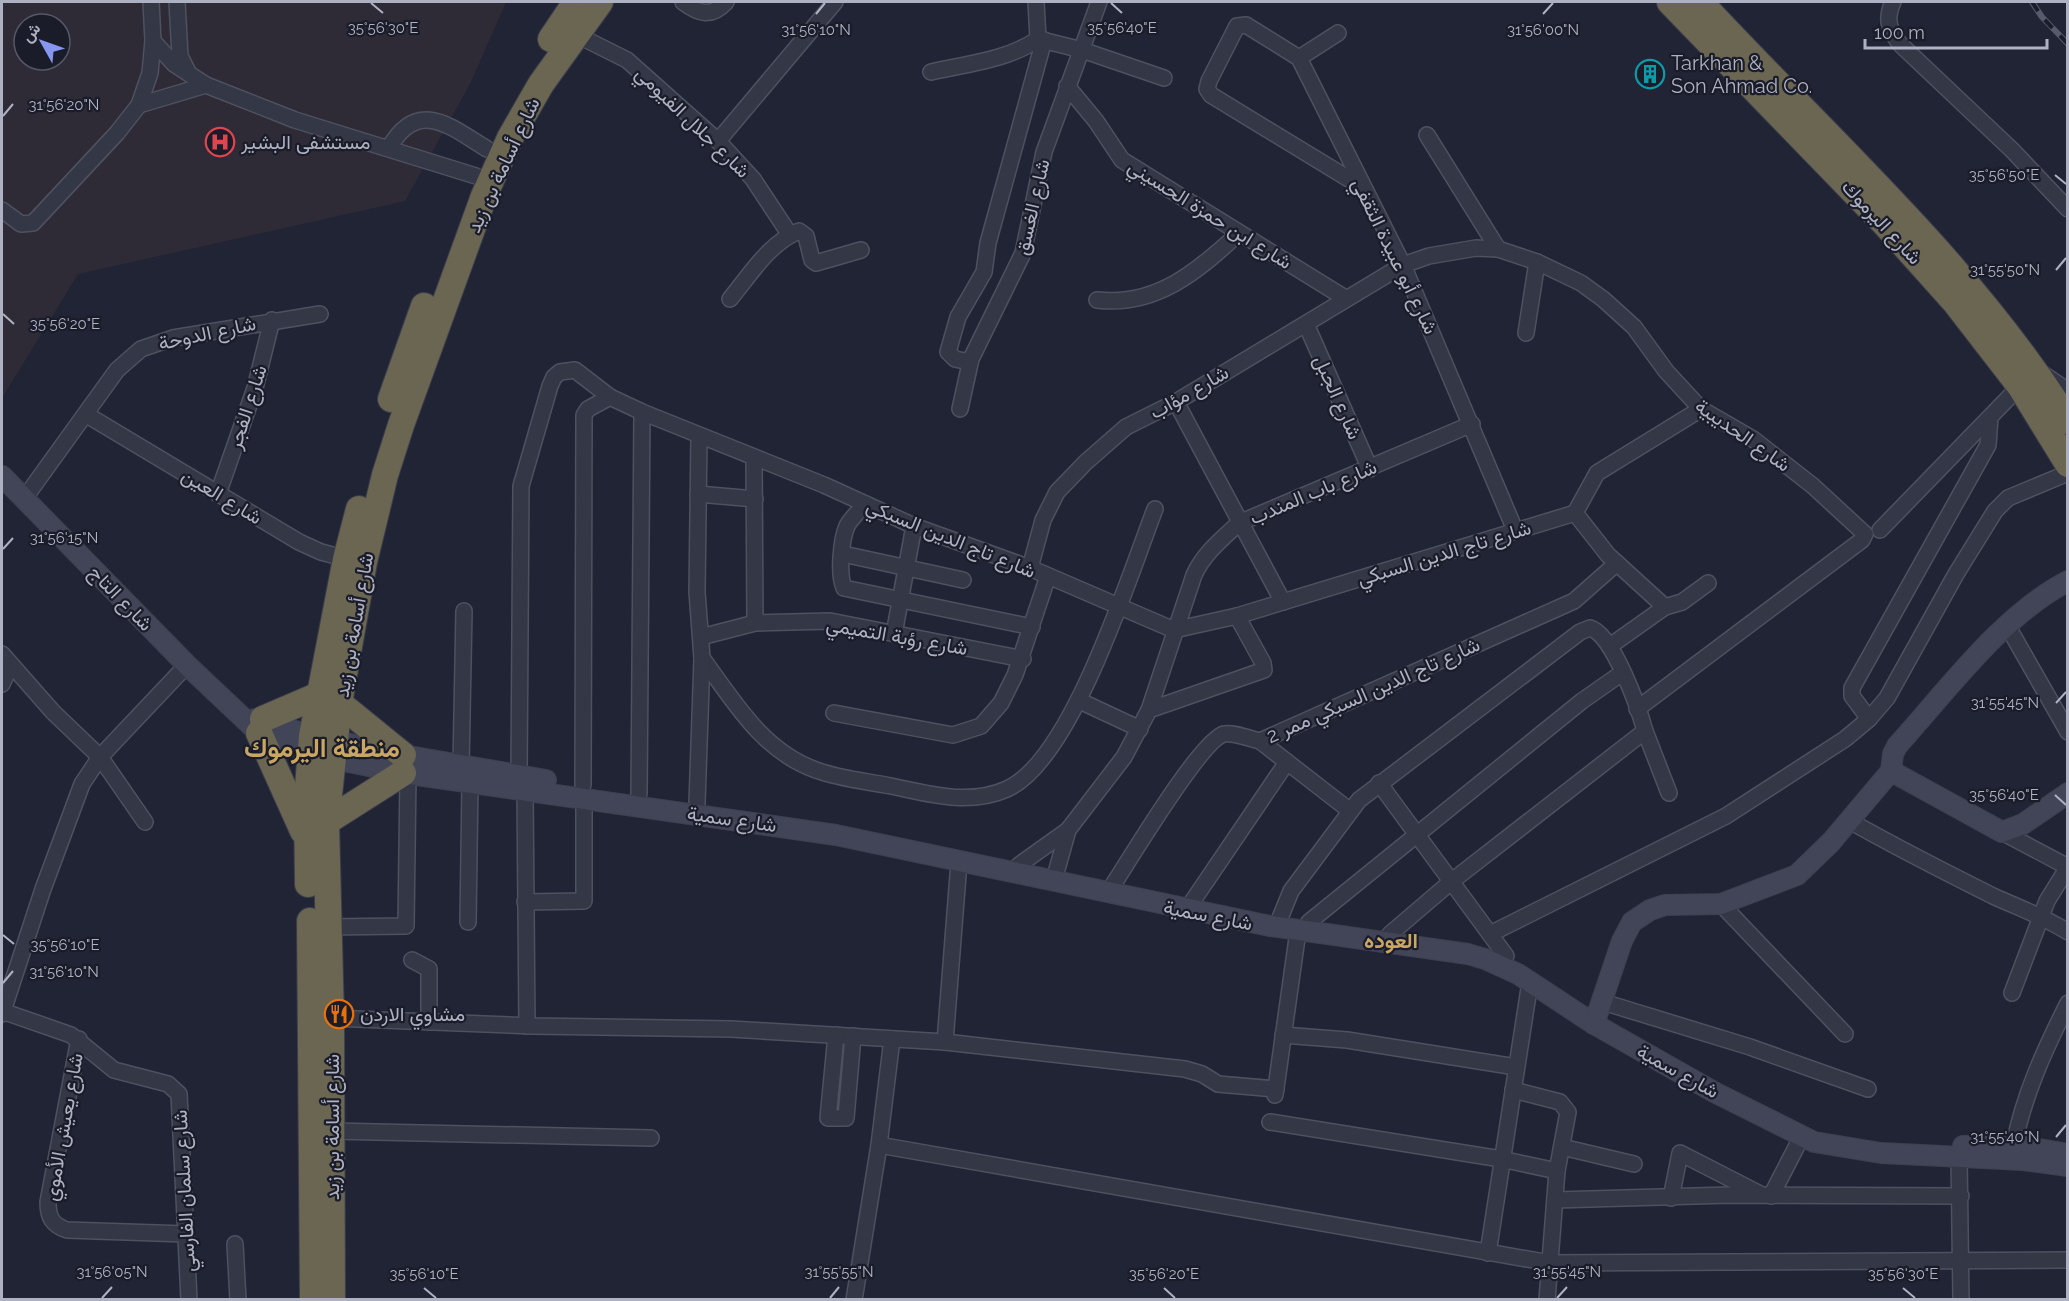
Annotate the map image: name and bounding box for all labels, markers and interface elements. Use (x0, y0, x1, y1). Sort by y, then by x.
north arrow (12, 12, 72, 72)
scale bar (1865, 12, 2046, 50)
text: ش (17, 19, 44, 46)
text: 35°56'30"E (348, 19, 418, 37)
text: 35°56'40"E (1087, 19, 1157, 37)
text: 31°56'10"N (781, 21, 851, 39)
text: 31°56'00"N (1507, 21, 1579, 39)
text: 100 m (1874, 22, 1925, 43)
place label: Tarkhan & Son Ahmad Co. (1671, 51, 1812, 98)
building icon: Tarkhan & Son Ahmad Co. (1634, 58, 1666, 90)
street label: شارع جلال الفيومي (627, 61, 755, 186)
street label: شارع أسامة بن زيد (461, 94, 547, 237)
text: 31°56'20"N (29, 96, 99, 114)
hospital icon: مستشفى البشير (204, 126, 236, 158)
place label: مستشفى البشير (240, 130, 371, 155)
street label: شارع ابن حمزة الحسيني (1121, 154, 1296, 278)
street label: شارع الغسق (1009, 157, 1057, 258)
text: 35°56'50"E (1969, 166, 2039, 184)
street label: شارع أبو عبيدة الثقفي (1342, 174, 1443, 340)
street label: شارع اليرموك (1835, 175, 1927, 271)
text: 31°55'50"N (1970, 261, 2040, 279)
street label: شارع الدوحة (156, 311, 258, 357)
text: 35°56'20"E (30, 315, 100, 333)
street label: شارع الجبل (1307, 351, 1367, 444)
street label: شارع مؤاب (1145, 360, 1234, 426)
street label: شارع الفجر (222, 362, 274, 454)
street label: شارع الحديبية (1690, 393, 1795, 478)
street label: شارع باب المندب (1246, 454, 1381, 531)
street label: شارع العين (176, 463, 267, 531)
street label: شارع تاج الدين السبكي (861, 493, 1039, 588)
street label: شارع تاج الدين السبكي (1354, 515, 1535, 596)
text: 31°56'15"N (30, 529, 98, 547)
street label: شارع أسامة بن زيد (329, 551, 380, 699)
street label: شارع التاج (82, 560, 158, 637)
street label: شارع رؤبة التميمي (824, 612, 970, 665)
street label: شارع تاج الدين السبكي ممر 2 (1263, 632, 1485, 753)
text: 31°55'45"N (1971, 694, 2039, 712)
district label: منطقة اليرموك (244, 733, 400, 764)
text: 35°56'40"E (1969, 786, 2039, 804)
street label: شارع سمية (685, 801, 778, 839)
street label: شارع سمية (1161, 895, 1255, 937)
district label: العوده (1364, 928, 1418, 954)
text: 35°56'10"E (30, 936, 100, 954)
text: 31°56'10"N (29, 963, 99, 981)
restaurant icon: مشاوي الاردن (323, 998, 355, 1030)
place label: مشاوي الاردن (360, 1002, 465, 1031)
street label: شارع سمية (1632, 1039, 1723, 1105)
street label: شارع يعيش الأموي (38, 1051, 93, 1204)
street label: شارع أسامة بن زيد (320, 1054, 346, 1200)
street label: شارع سلمان الفارسي (168, 1109, 205, 1273)
text: 31°55'40"N (1970, 1128, 2040, 1146)
text: 31°56'05"N (76, 1263, 148, 1281)
text: 31°55'55"N (804, 1263, 874, 1281)
text: 31°55'45"N (1533, 1263, 1601, 1281)
text: 35°56'10"E (389, 1265, 459, 1283)
text: 35°56'20"E (1129, 1265, 1199, 1283)
text: 35°56'30"E (1868, 1265, 1938, 1283)

